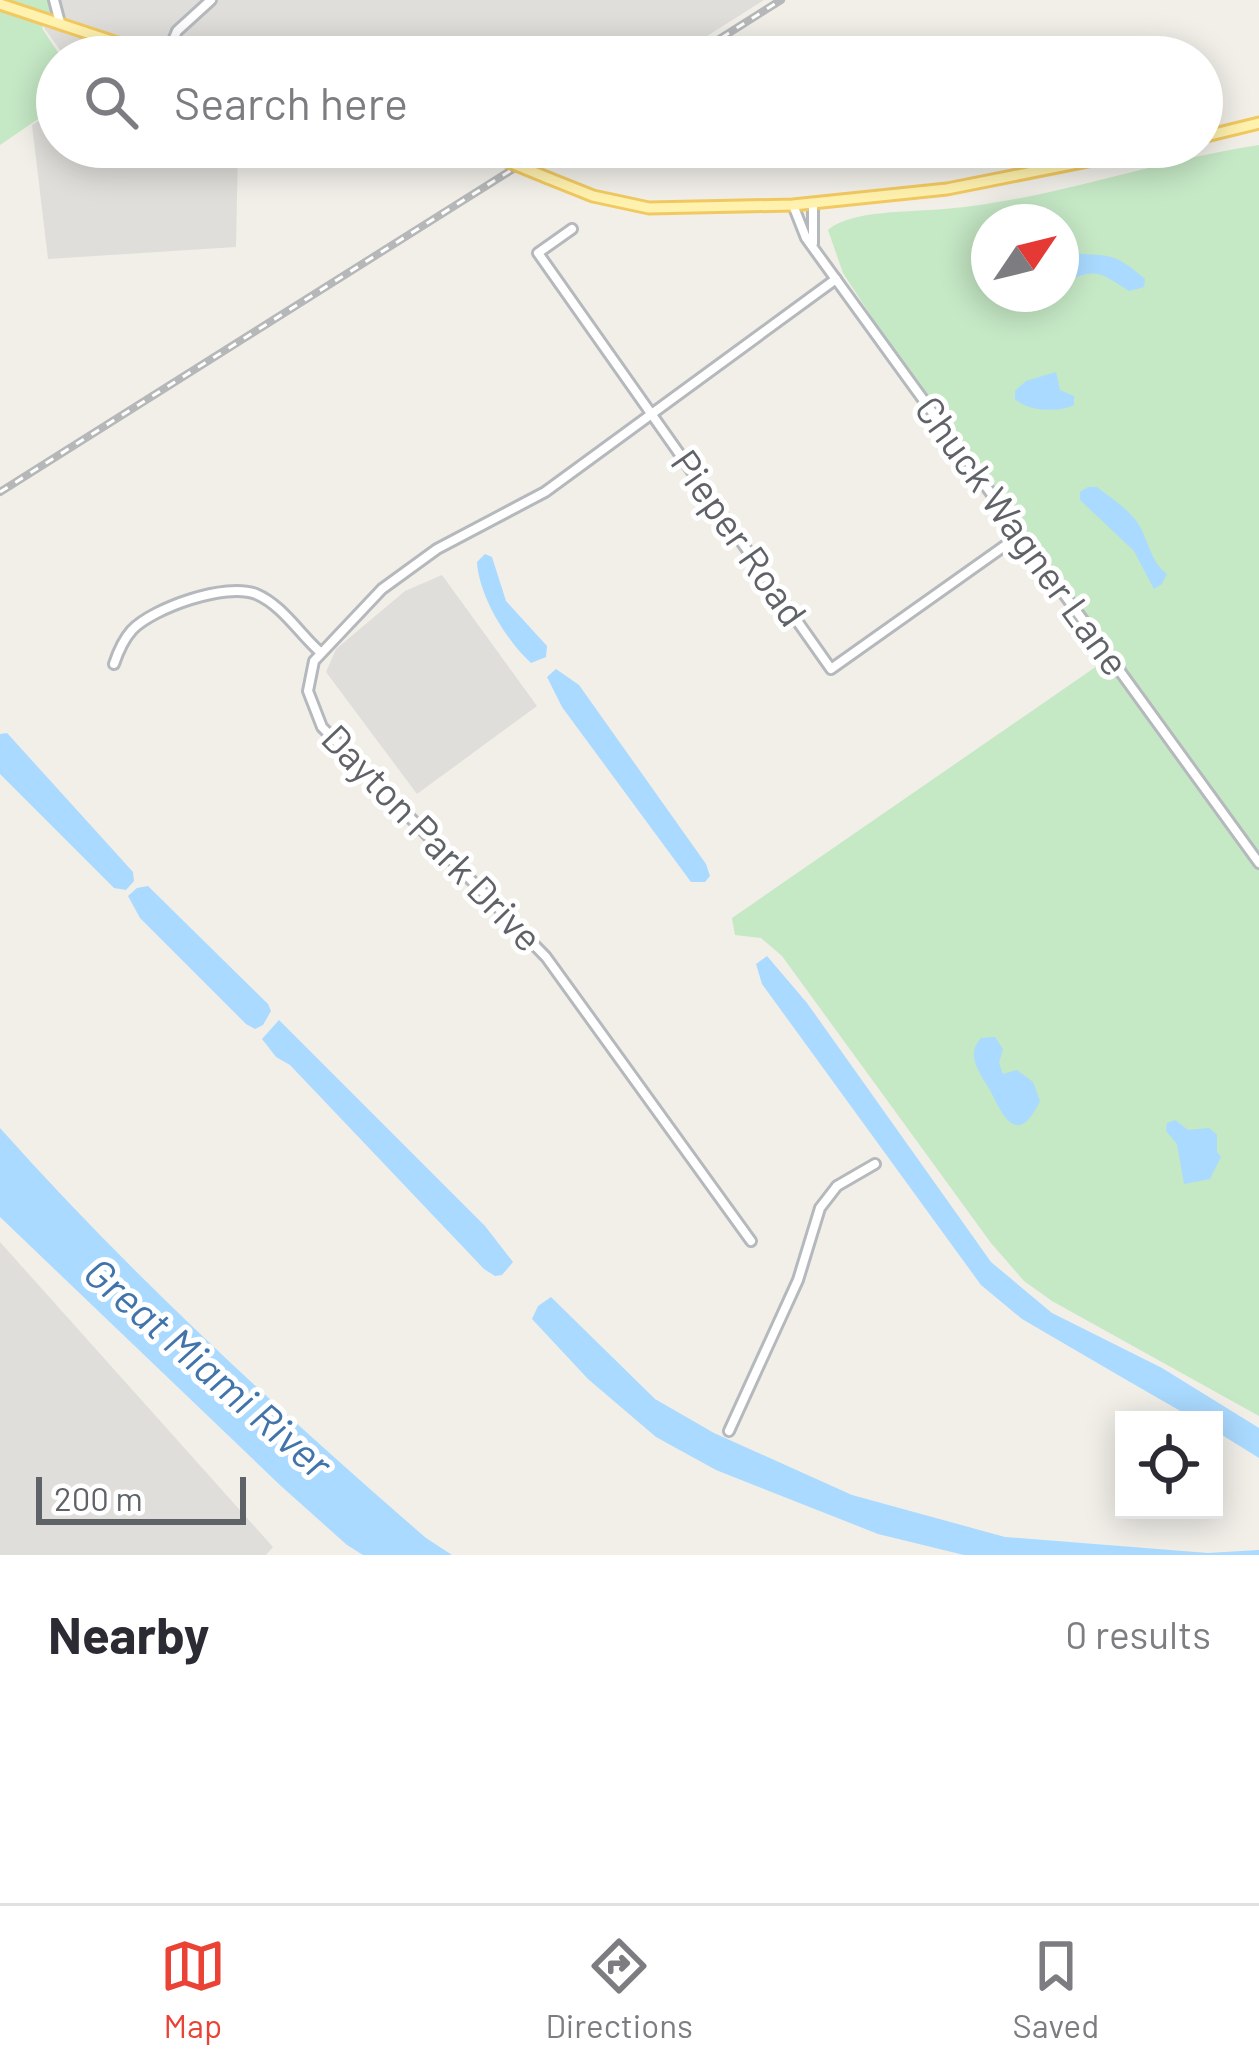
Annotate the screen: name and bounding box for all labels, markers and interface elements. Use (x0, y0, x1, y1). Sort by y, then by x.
search box (36, 36, 1223, 168)
icon: search (78, 69, 144, 135)
text: Search here (174, 75, 408, 129)
north arrow (971, 204, 1079, 312)
street label: Chuck Wagner Lane (906, 386, 1140, 684)
street label: Pieper Road (662, 440, 818, 634)
street label: Dayton Park Drive (313, 714, 553, 960)
water label: Great Miami River (76, 1246, 344, 1488)
map controls (1115, 1411, 1223, 1519)
button: locate (1115, 1411, 1223, 1519)
scale bar (36, 1471, 246, 1524)
text: 200 m (54, 1478, 143, 1518)
text: Nearby (48, 1603, 209, 1664)
text: 0 results (1065, 1610, 1211, 1657)
tab: Map (160, 1933, 226, 2045)
tab: Directions (545, 1933, 693, 2045)
tab: Saved (1013, 1933, 1099, 2045)

